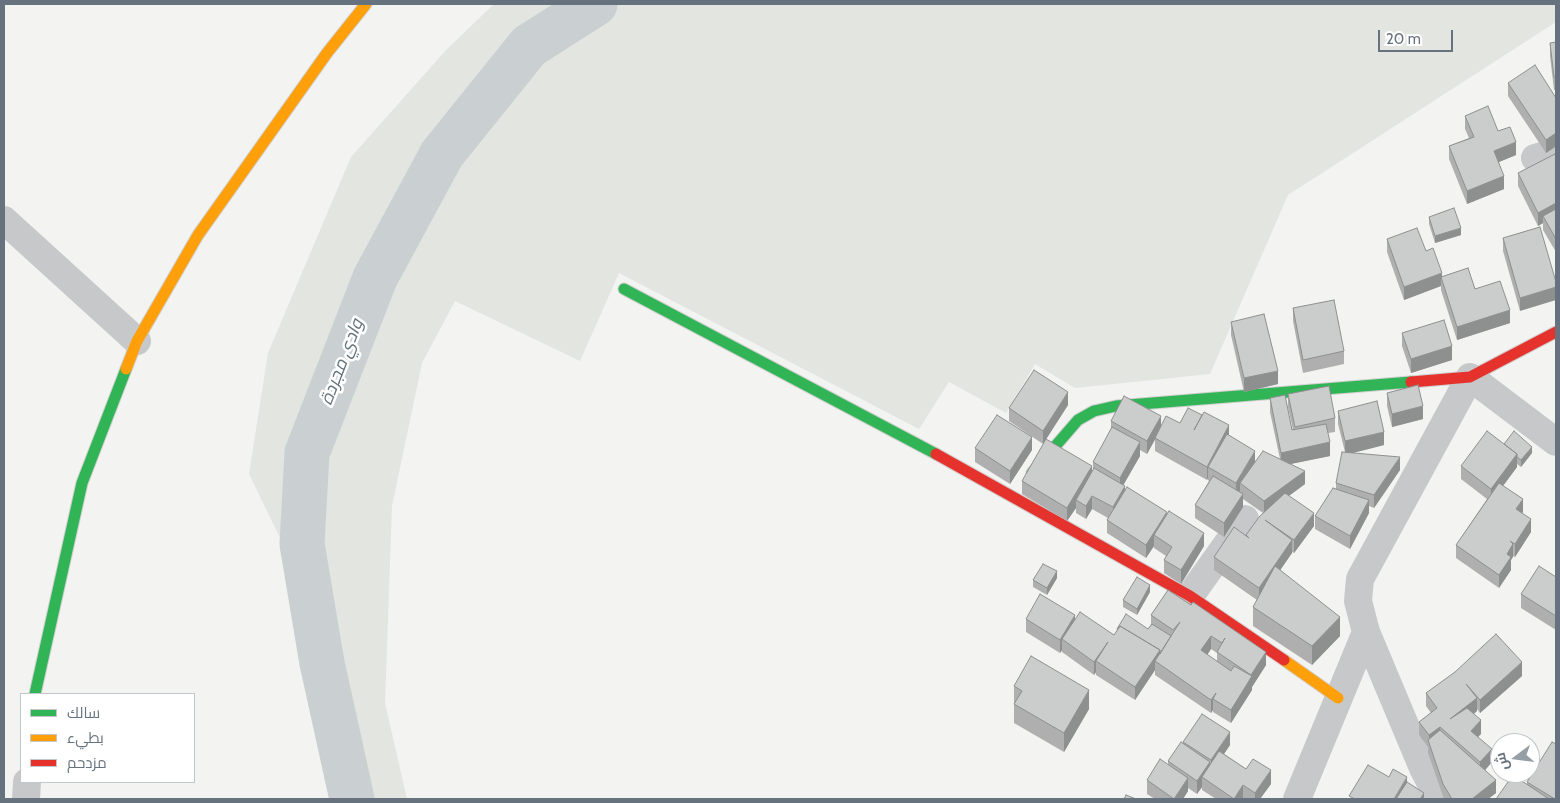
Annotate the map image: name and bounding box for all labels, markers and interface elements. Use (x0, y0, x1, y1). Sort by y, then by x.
scale bar (1380, 20, 1455, 52)
text: 20 m (1386, 30, 1421, 48)
water label: وادي مجردة (316, 316, 368, 408)
legend (20, 693, 195, 783)
text: سالك (67, 704, 100, 722)
text: بطيء (67, 729, 104, 747)
north arrow (1490, 733, 1540, 783)
text: ش (1490, 751, 1512, 773)
text: مزدحم (67, 754, 107, 772)

